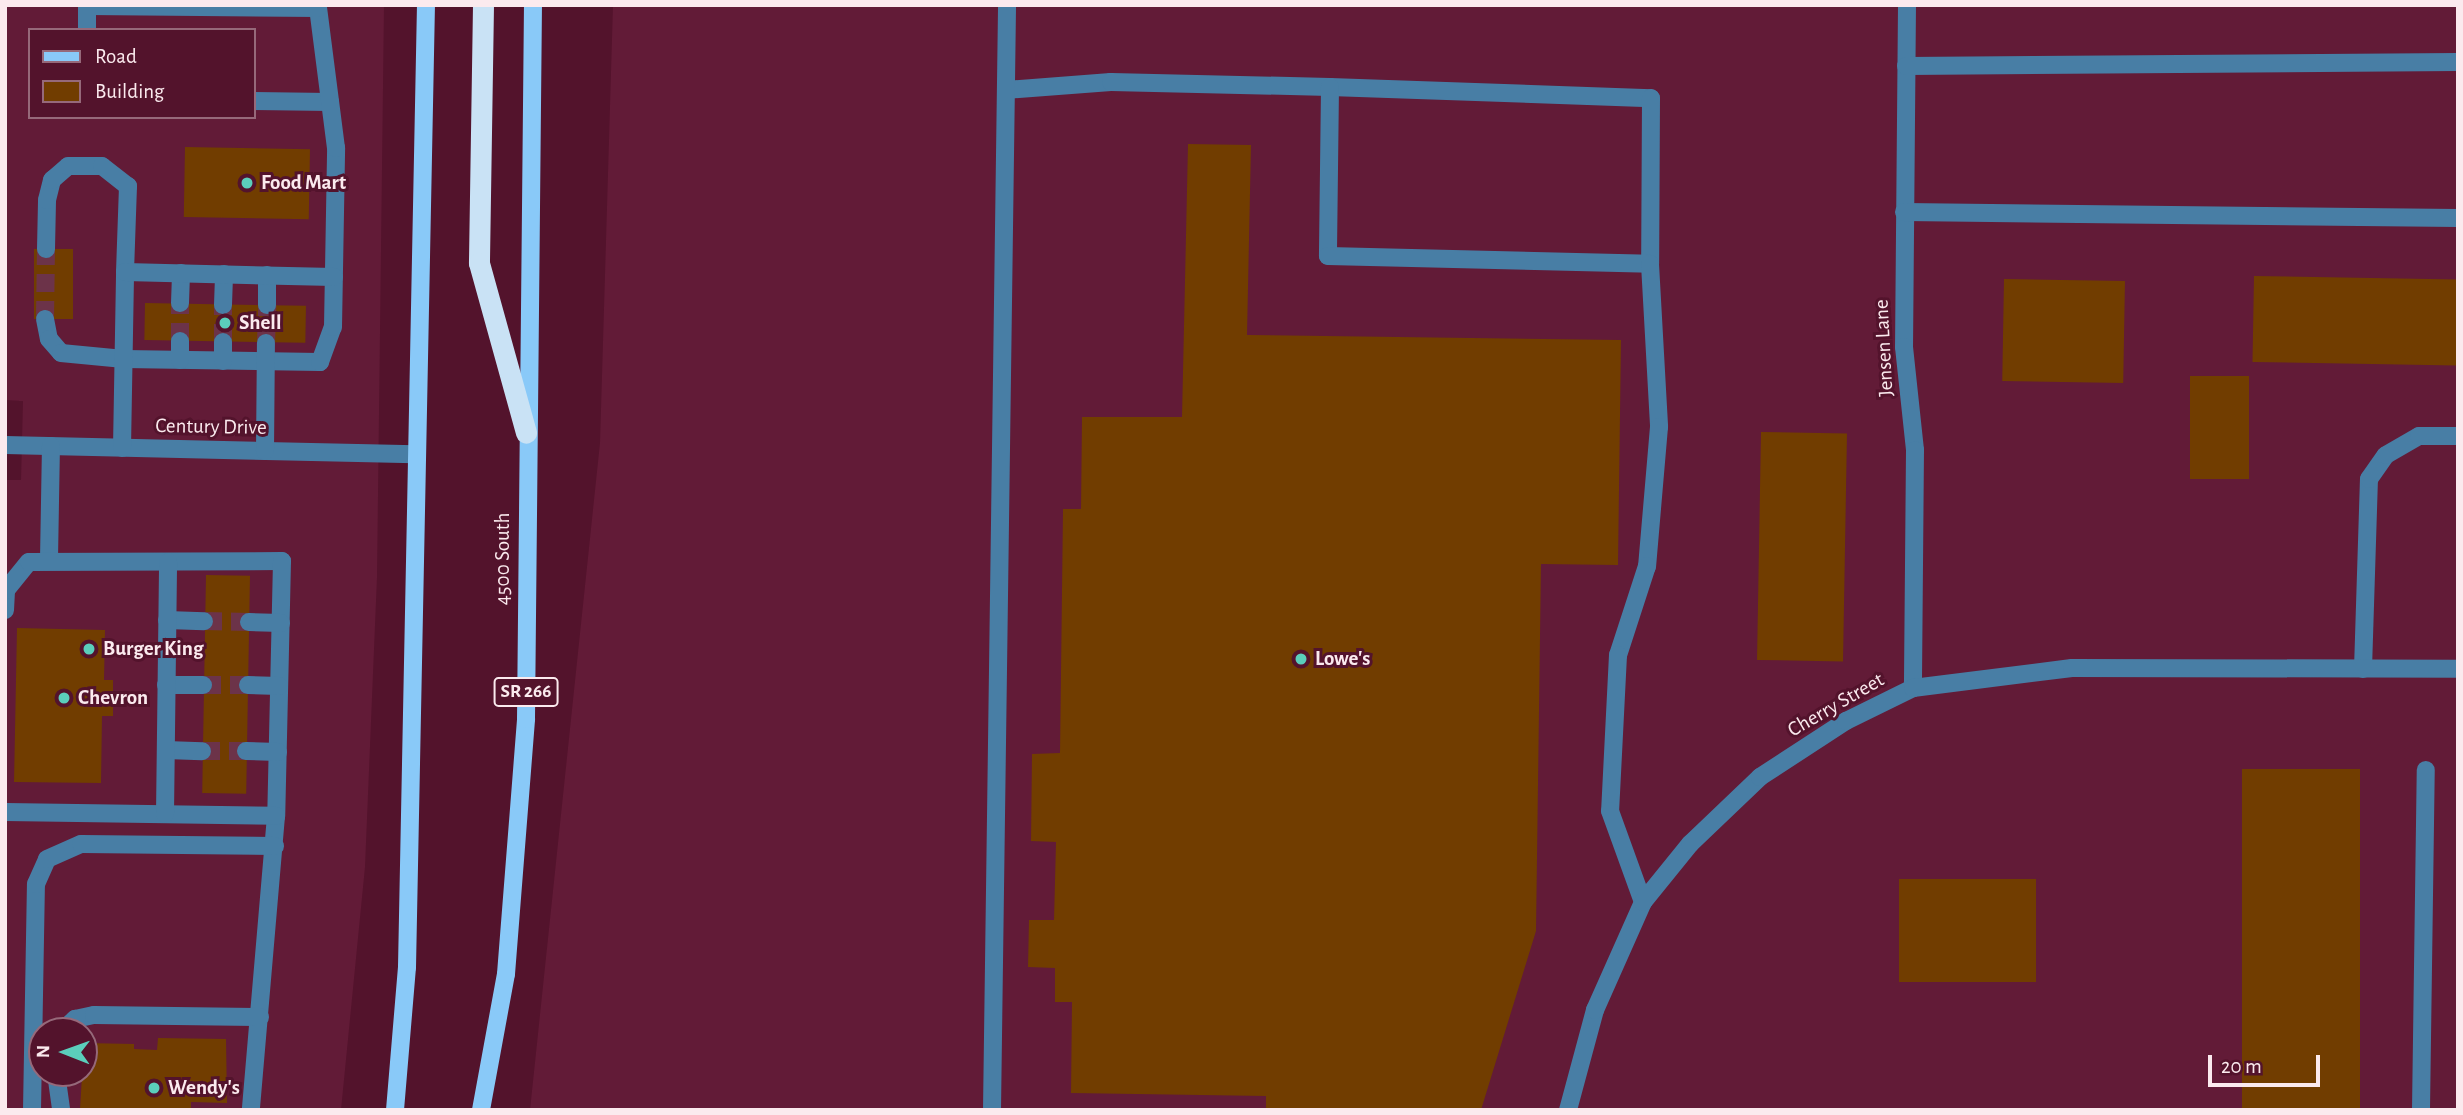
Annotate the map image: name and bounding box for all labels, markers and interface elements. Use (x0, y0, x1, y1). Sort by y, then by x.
legend (28, 28, 256, 119)
text: Road (95, 46, 137, 67)
text: Building (95, 81, 164, 102)
place label: Food Mart (261, 170, 346, 196)
marker: Food Mart (239, 175, 255, 191)
street label: Jensen Lane (1869, 299, 1899, 397)
place label: Shell (239, 310, 281, 336)
marker: Shell (217, 315, 233, 331)
street label: Century Drive (155, 413, 267, 441)
street label: 4500 South (490, 513, 516, 605)
place label: Burger King (103, 636, 203, 662)
marker: Burger King (81, 641, 97, 657)
place label: Lowe's (1315, 646, 1370, 672)
marker: Lowe's (1293, 651, 1309, 667)
street label: Cherry Street (1783, 667, 1889, 743)
road number: SR 266 (493, 677, 559, 708)
place label: Chevron (78, 685, 148, 711)
marker: Chevron (56, 690, 72, 706)
north arrow (28, 1017, 98, 1087)
scale bar (2211, 1042, 2323, 1086)
text: N (34, 1045, 53, 1058)
text: 20 m (2221, 1056, 2262, 1077)
place label: Wendy's (168, 1075, 240, 1101)
marker: Wendy's (146, 1080, 162, 1096)

